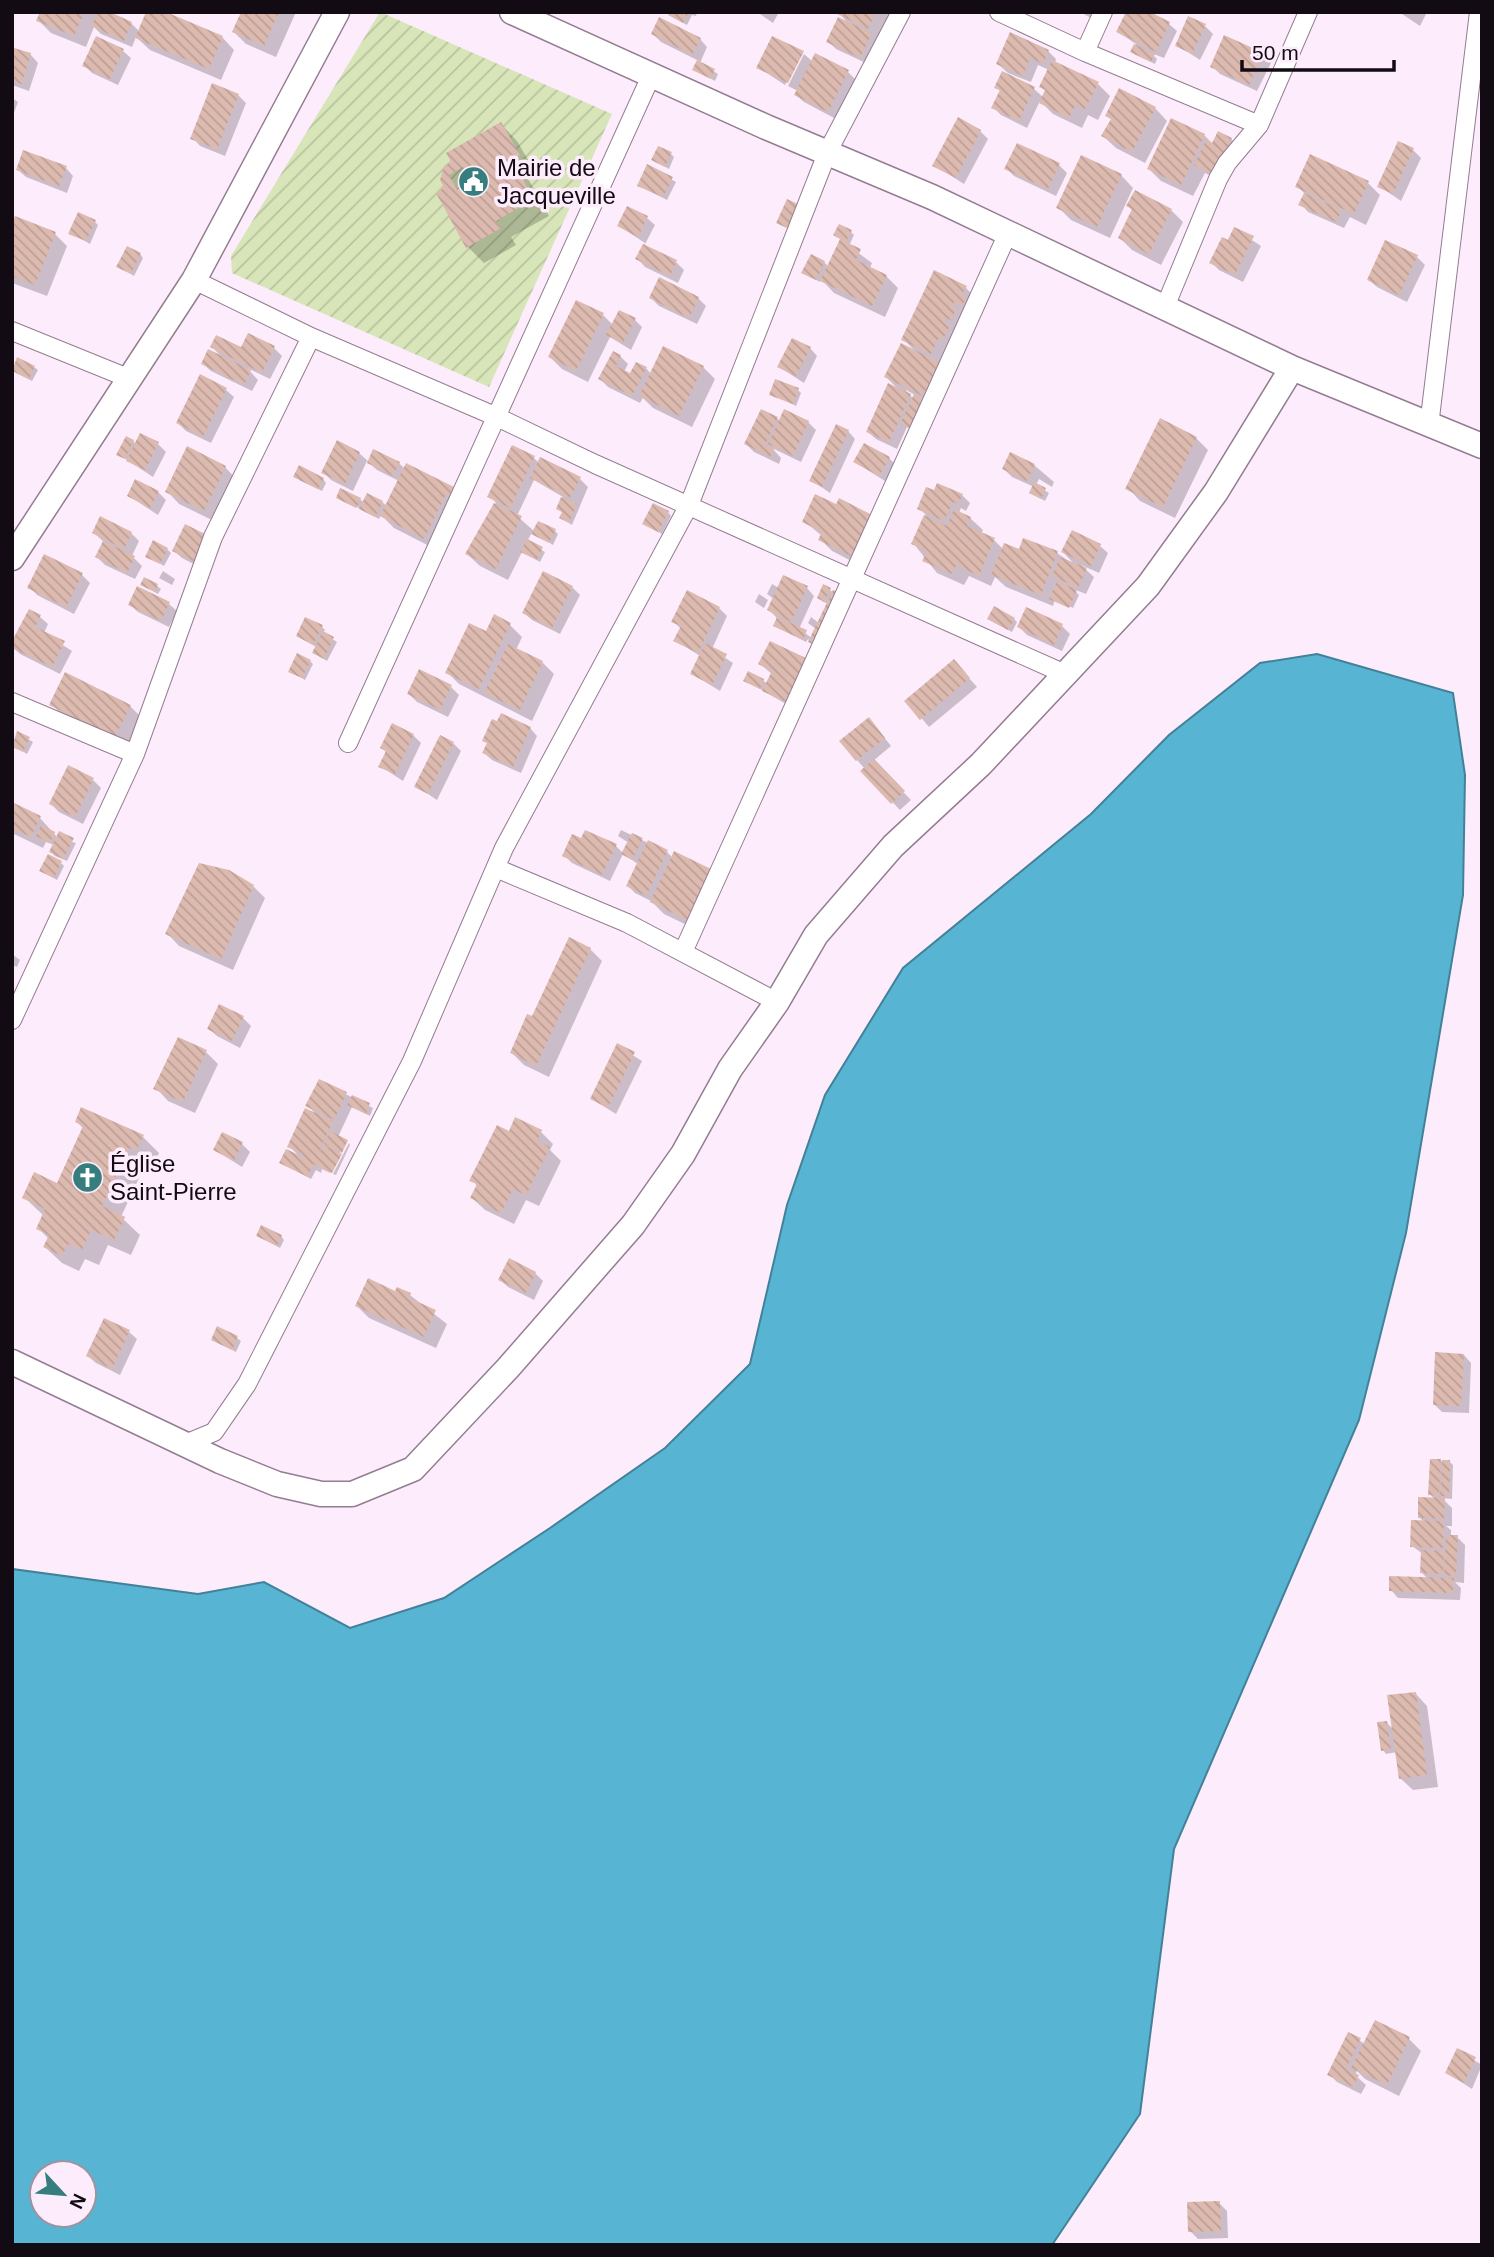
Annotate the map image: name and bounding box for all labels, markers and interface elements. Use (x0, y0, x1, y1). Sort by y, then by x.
scale bar (1242, 28, 1394, 72)
text: 50 m (1252, 41, 1299, 64)
place label: Mairie de Jacqueville (497, 154, 616, 209)
public building icon: Mairie de Jacqueville (457, 164, 491, 198)
place label: Église Saint-Pierre (110, 1150, 237, 1205)
church icon: Église Saint-Pierre (70, 1160, 104, 1194)
north arrow (28, 2159, 98, 2229)
text: N (65, 2190, 90, 2212)

